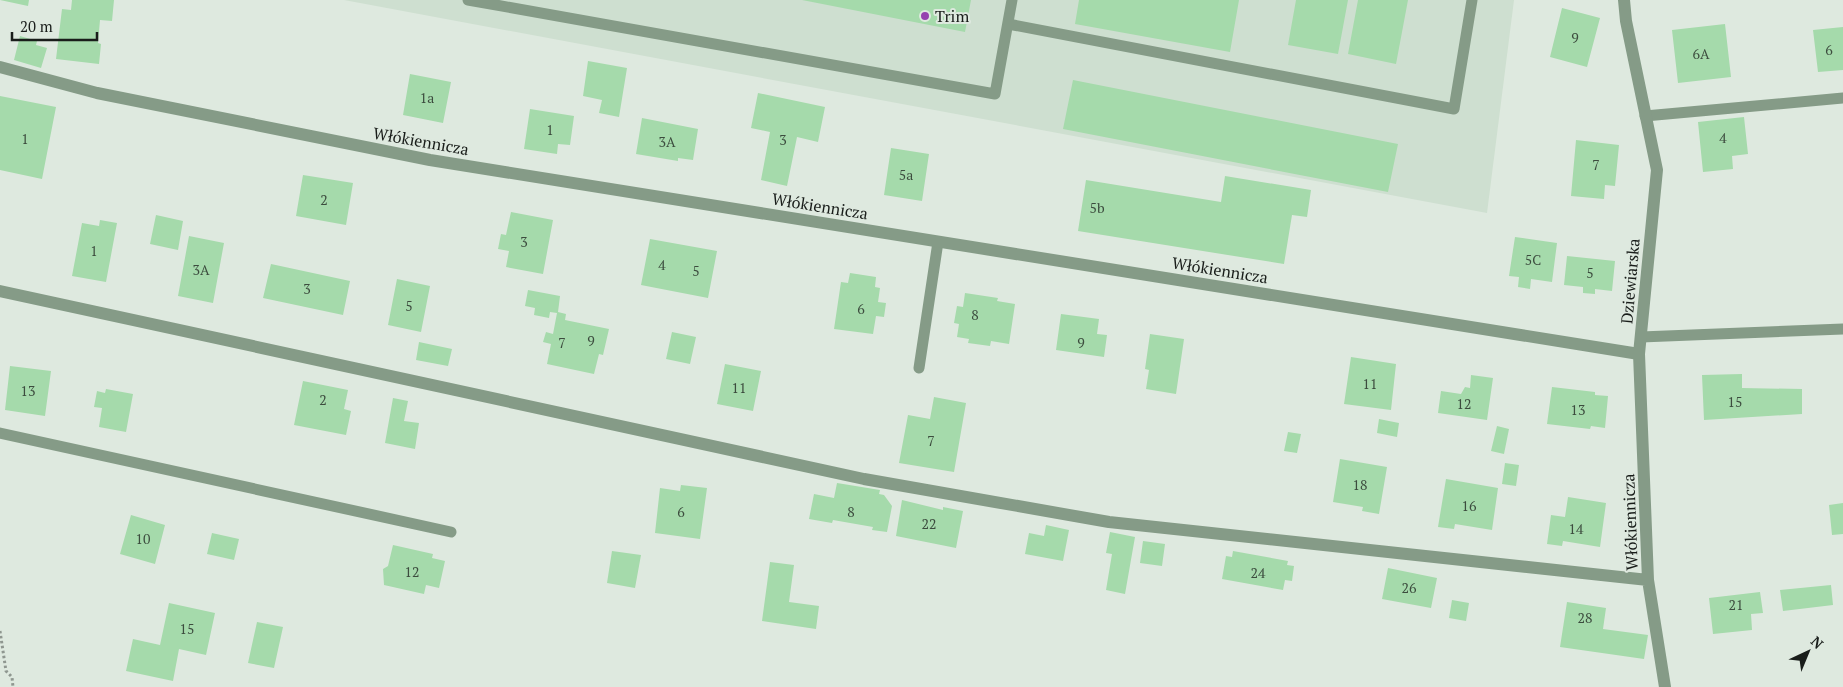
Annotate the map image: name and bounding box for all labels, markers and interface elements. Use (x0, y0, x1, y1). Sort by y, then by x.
place label: Trim (935, 5, 969, 27)
scale bar (12, 10, 98, 42)
marker: Trim (919, 10, 931, 22)
text: 20 m (20, 16, 53, 36)
house number: 9 (1571, 28, 1579, 47)
house number: 6 (1825, 40, 1833, 59)
house number: 6A (1692, 44, 1710, 63)
house number: 1a (420, 88, 434, 107)
house number: 1 (546, 120, 554, 139)
street label: Włókiennicza (371, 122, 471, 160)
house number: 4 (1719, 128, 1727, 147)
house number: 1 (21, 129, 29, 148)
house number: 3 (779, 130, 787, 149)
house number: 3A (658, 132, 676, 151)
house number: 7 (1592, 155, 1600, 174)
house number: 5a (899, 165, 913, 184)
street label: Włókiennicza (770, 188, 870, 224)
house number: 2 (320, 190, 328, 209)
house number: 5b (1089, 198, 1105, 217)
house number: 3 (520, 232, 528, 251)
street label: Dziewiarska (1615, 237, 1645, 325)
house number: 1 (90, 241, 98, 260)
house number: 5C (1525, 250, 1541, 269)
street label: Włókiennicza (1170, 252, 1270, 288)
house number: 4 (658, 255, 666, 274)
house number: 3A (192, 260, 210, 279)
house number: 5 (692, 261, 700, 280)
house number: 5 (1586, 263, 1594, 282)
house number: 3 (303, 279, 311, 298)
house number: 5 (405, 296, 413, 315)
house number: 6 (857, 299, 865, 318)
house number: 8 (971, 305, 979, 324)
house number: 9 (587, 331, 595, 350)
house number: 7 (558, 333, 566, 352)
house number: 9 (1077, 333, 1085, 352)
house number: 11 (1363, 374, 1377, 393)
house number: 11 (732, 378, 746, 397)
house number: 13 (21, 381, 35, 400)
house number: 2 (319, 390, 327, 409)
house number: 15 (1728, 392, 1742, 411)
house number: 12 (1457, 394, 1471, 413)
house number: 13 (1571, 400, 1585, 419)
house number: 7 (927, 431, 935, 450)
street label: Włókiennicza (1617, 473, 1643, 571)
house number: 18 (1353, 475, 1367, 494)
house number: 16 (1462, 496, 1477, 515)
house number: 6 (677, 502, 685, 521)
house number: 8 (847, 502, 855, 521)
house number: 22 (922, 514, 936, 533)
house number: 14 (1569, 519, 1584, 538)
house number: 10 (136, 529, 150, 548)
house number: 12 (405, 562, 419, 581)
house number: 24 (1251, 563, 1266, 582)
house number: 26 (1402, 578, 1417, 597)
house number: 21 (1729, 595, 1743, 614)
house number: 28 (1578, 608, 1592, 627)
house number: 15 (180, 619, 194, 638)
north arrow (1783, 627, 1833, 677)
text: N (1807, 632, 1828, 653)

